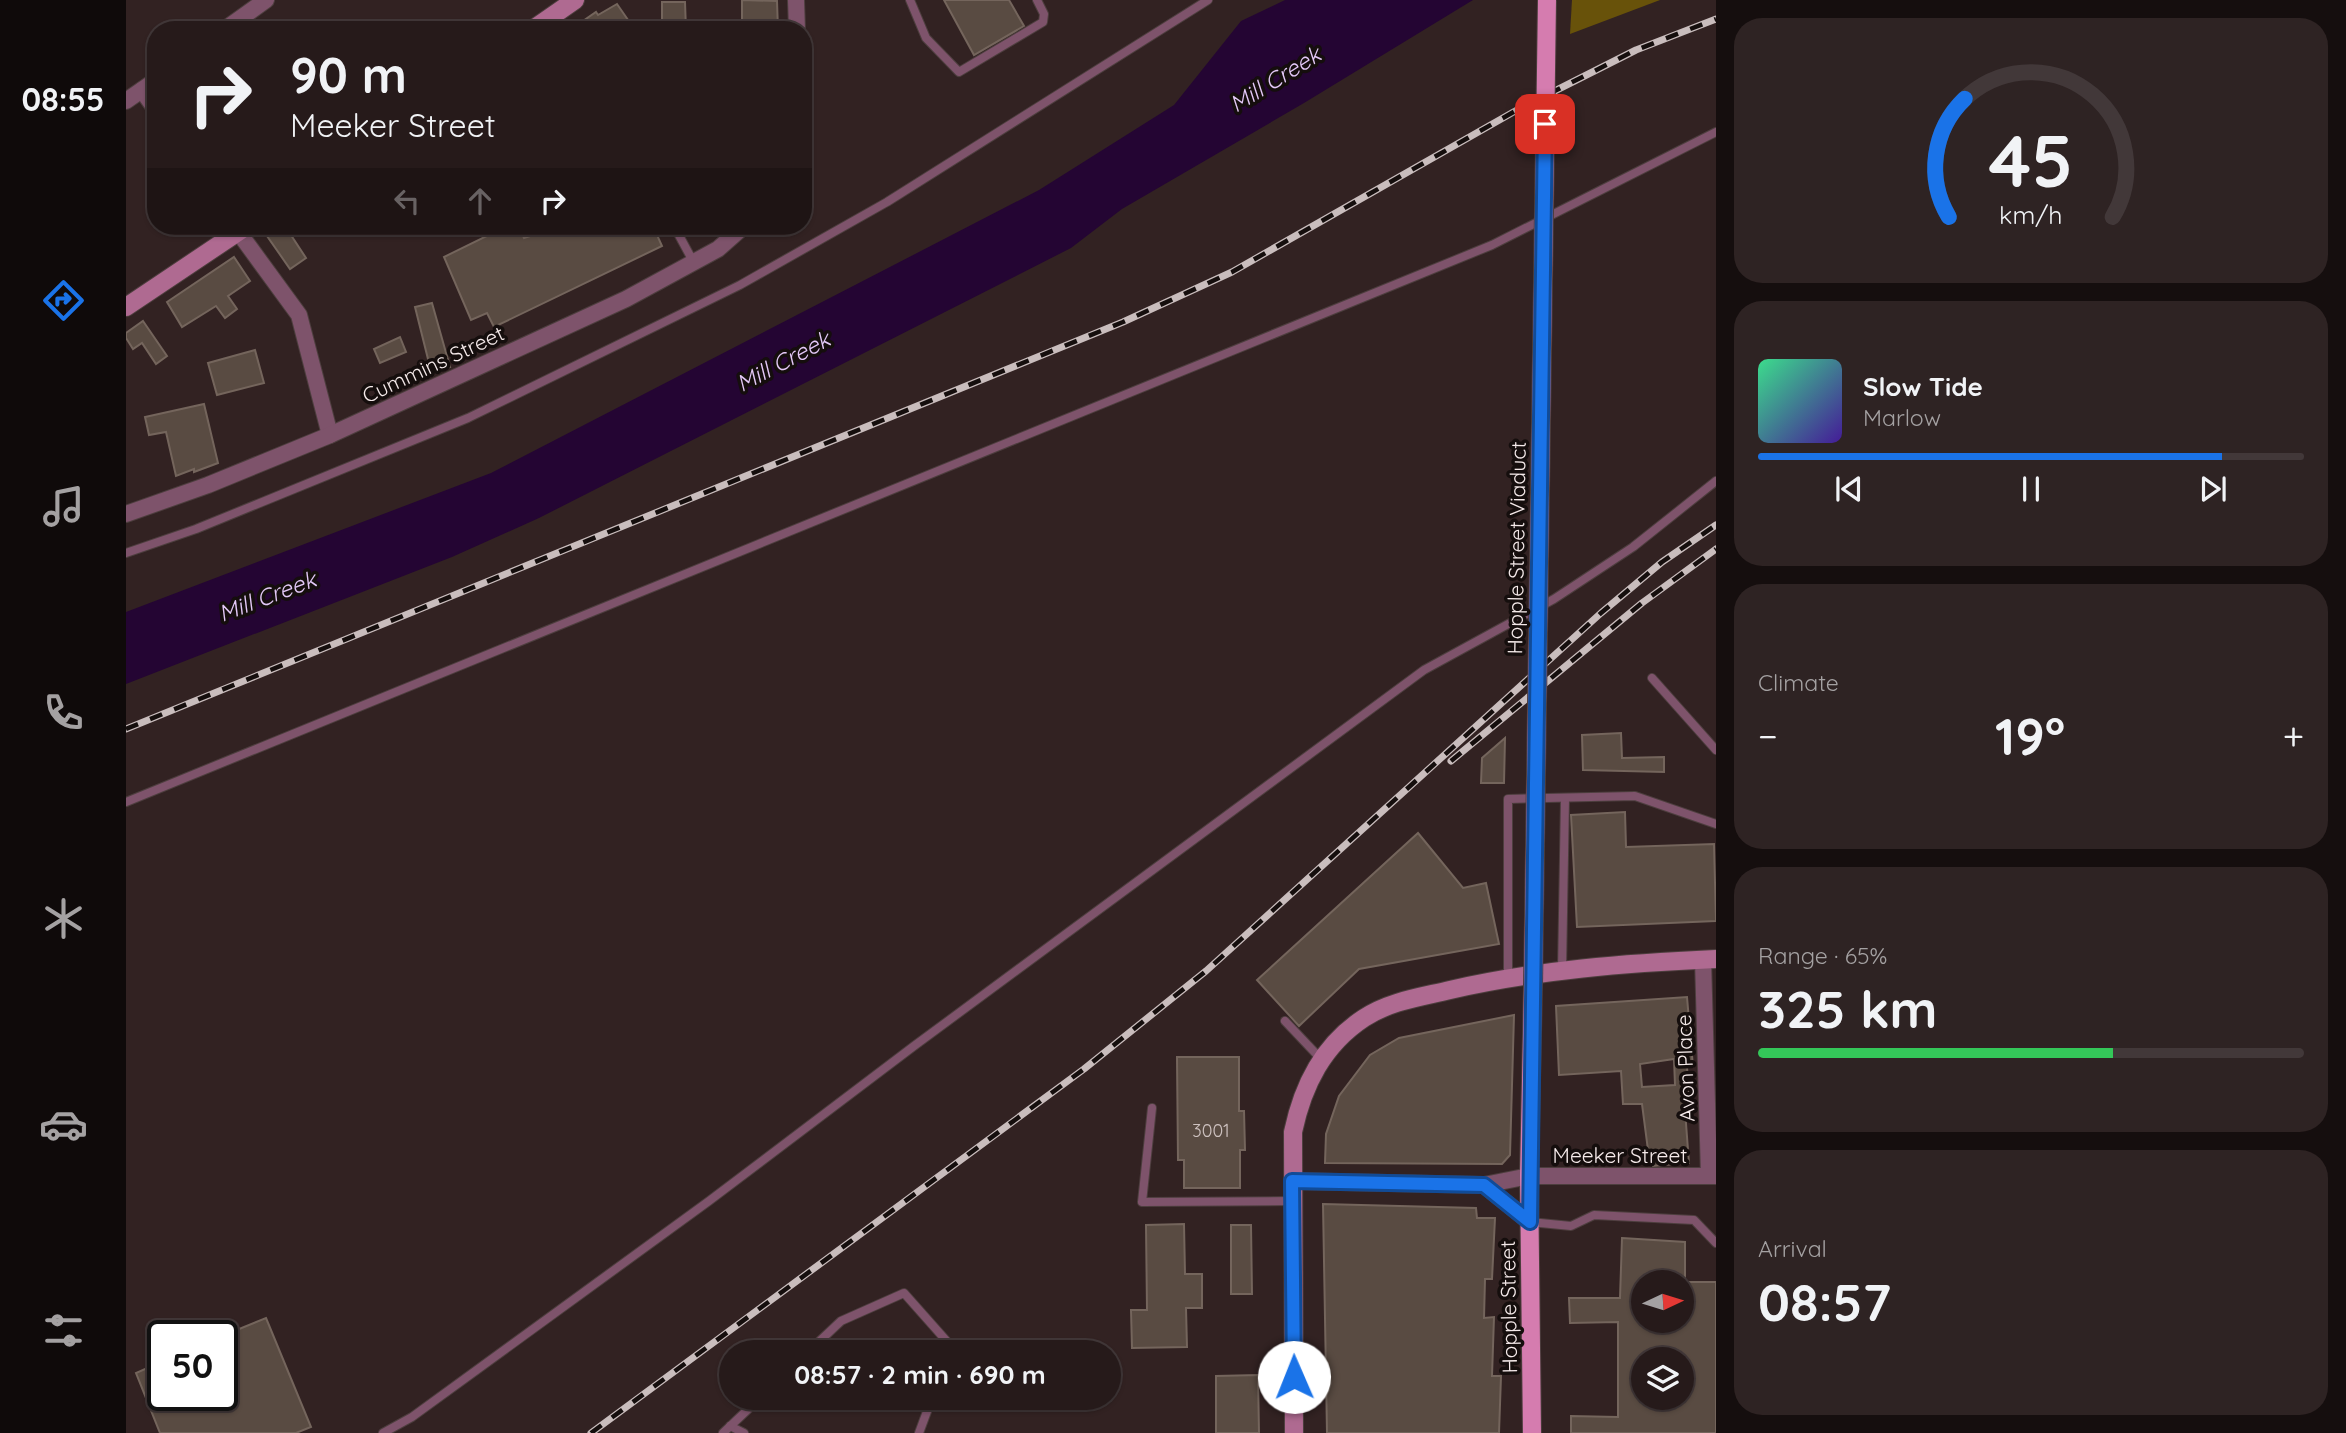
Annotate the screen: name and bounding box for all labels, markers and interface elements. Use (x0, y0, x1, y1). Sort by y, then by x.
water label: Mill Creek (1224, 39, 1328, 118)
text: 90 m (290, 44, 407, 105)
icon: right (175, 49, 266, 140)
text: 08:55 (22, 79, 104, 119)
pin (1515, 94, 1575, 154)
text: Meeker Street (290, 105, 496, 145)
icon: arrive (1526, 105, 1564, 143)
text: 45 (1989, 114, 2073, 205)
icon: left (388, 182, 426, 220)
icon: ahead (461, 182, 499, 220)
icon: right (534, 182, 572, 220)
text: km/h (1999, 198, 2063, 229)
icon: directions (39, 276, 88, 325)
street label: Cummins Street (358, 320, 508, 408)
water label: Mill Creek (731, 323, 837, 398)
text: Slow Tide (1863, 370, 1983, 403)
text: Marlow (1863, 403, 1941, 432)
street label: Hopple Street Viaduct (1501, 441, 1531, 655)
icon: previous (1830, 470, 1868, 508)
icon: pause (2012, 470, 2050, 508)
icon: next (2194, 470, 2232, 508)
icon: music (39, 482, 88, 531)
water label: Mill Creek (214, 563, 322, 628)
text: Climate (1758, 668, 1839, 697)
icon: phone (39, 688, 88, 737)
text: 19° (1995, 703, 2065, 768)
text: − (1758, 712, 1778, 760)
text: + (2283, 712, 2304, 760)
icon: climate (39, 894, 88, 943)
text: Range · 65% (1758, 941, 1887, 970)
text: 325 km (1758, 976, 1938, 1041)
street label: Avon Place (1670, 1014, 1700, 1122)
icon: car (39, 1100, 88, 1149)
house number: 3001 (1192, 1119, 1230, 1142)
street label: Meeker Street (1553, 1142, 1687, 1168)
text: Arrival (1758, 1234, 1827, 1263)
street label: Hopple Street (1494, 1240, 1522, 1374)
text: 08:57 (1758, 1269, 1891, 1334)
north arrow (1631, 1270, 1694, 1334)
map controls (1631, 1270, 1694, 1410)
icon: filters (39, 1306, 88, 1355)
speed limit sign: 50 (147, 1320, 238, 1411)
position arrow (1257, 1340, 1331, 1414)
button: layers (1631, 1347, 1694, 1410)
text: 08:57 · 2 min · 690 m (794, 1358, 1046, 1391)

